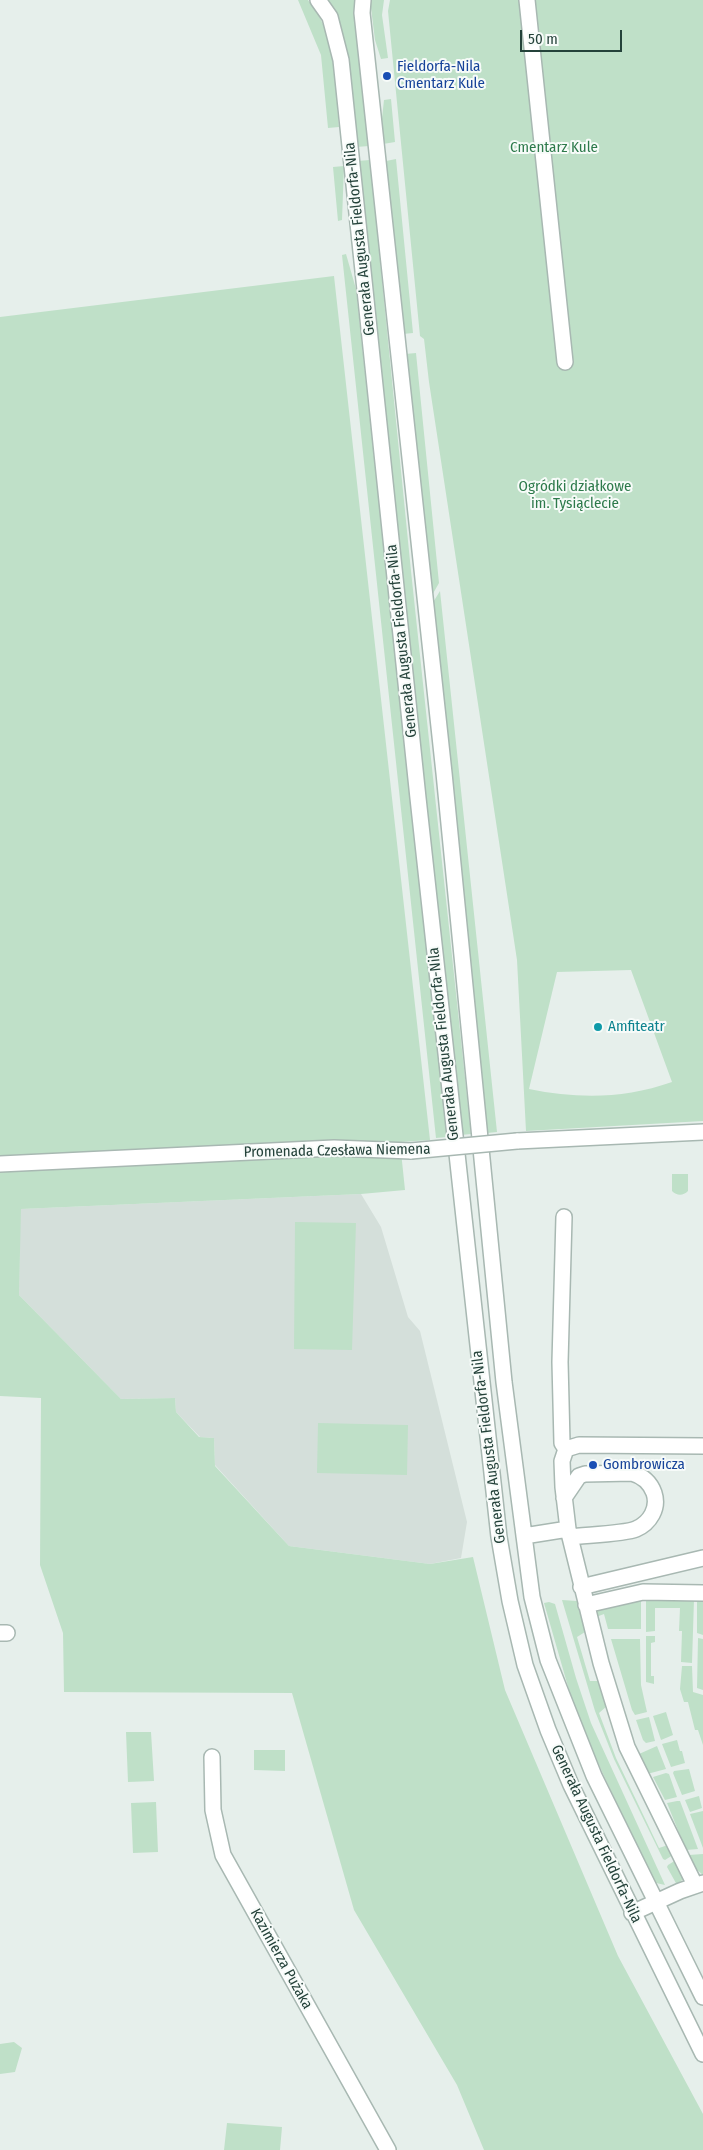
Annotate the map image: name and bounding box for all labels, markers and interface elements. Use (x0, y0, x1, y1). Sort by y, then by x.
scale bar (523, 20, 626, 52)
text: 50 m (528, 30, 558, 48)
place label: Fieldorfa-Nila Cmentarz Kule (397, 58, 485, 93)
marker: Fieldorfa-Nila Cmentarz Kule (381, 70, 393, 82)
park label: Cmentarz Kule (510, 139, 598, 157)
street label: Generała Augusta Fieldorfa-Nila (341, 141, 379, 337)
park label: Ogródki działkowe im. Tysiąclecie (519, 478, 631, 513)
street label: Generała Augusta Fieldorfa-Nila (383, 543, 421, 739)
street label: Generała Augusta Fieldorfa-Nila (425, 946, 463, 1142)
place label: Amfiteatr (608, 1018, 665, 1036)
marker: Amfiteatr (592, 1021, 604, 1033)
street label: Promenada Czesława Niemena (243, 1140, 431, 1162)
street label: Generała Augusta Fieldorfa-Nila (468, 1349, 510, 1545)
place label: Gombrowicza (603, 1456, 685, 1474)
marker: Gombrowicza (587, 1459, 599, 1471)
street label: Generała Augusta Fieldorfa-Nila (547, 1742, 645, 1926)
street label: Kazimierza Pużaka (246, 1906, 316, 2012)

